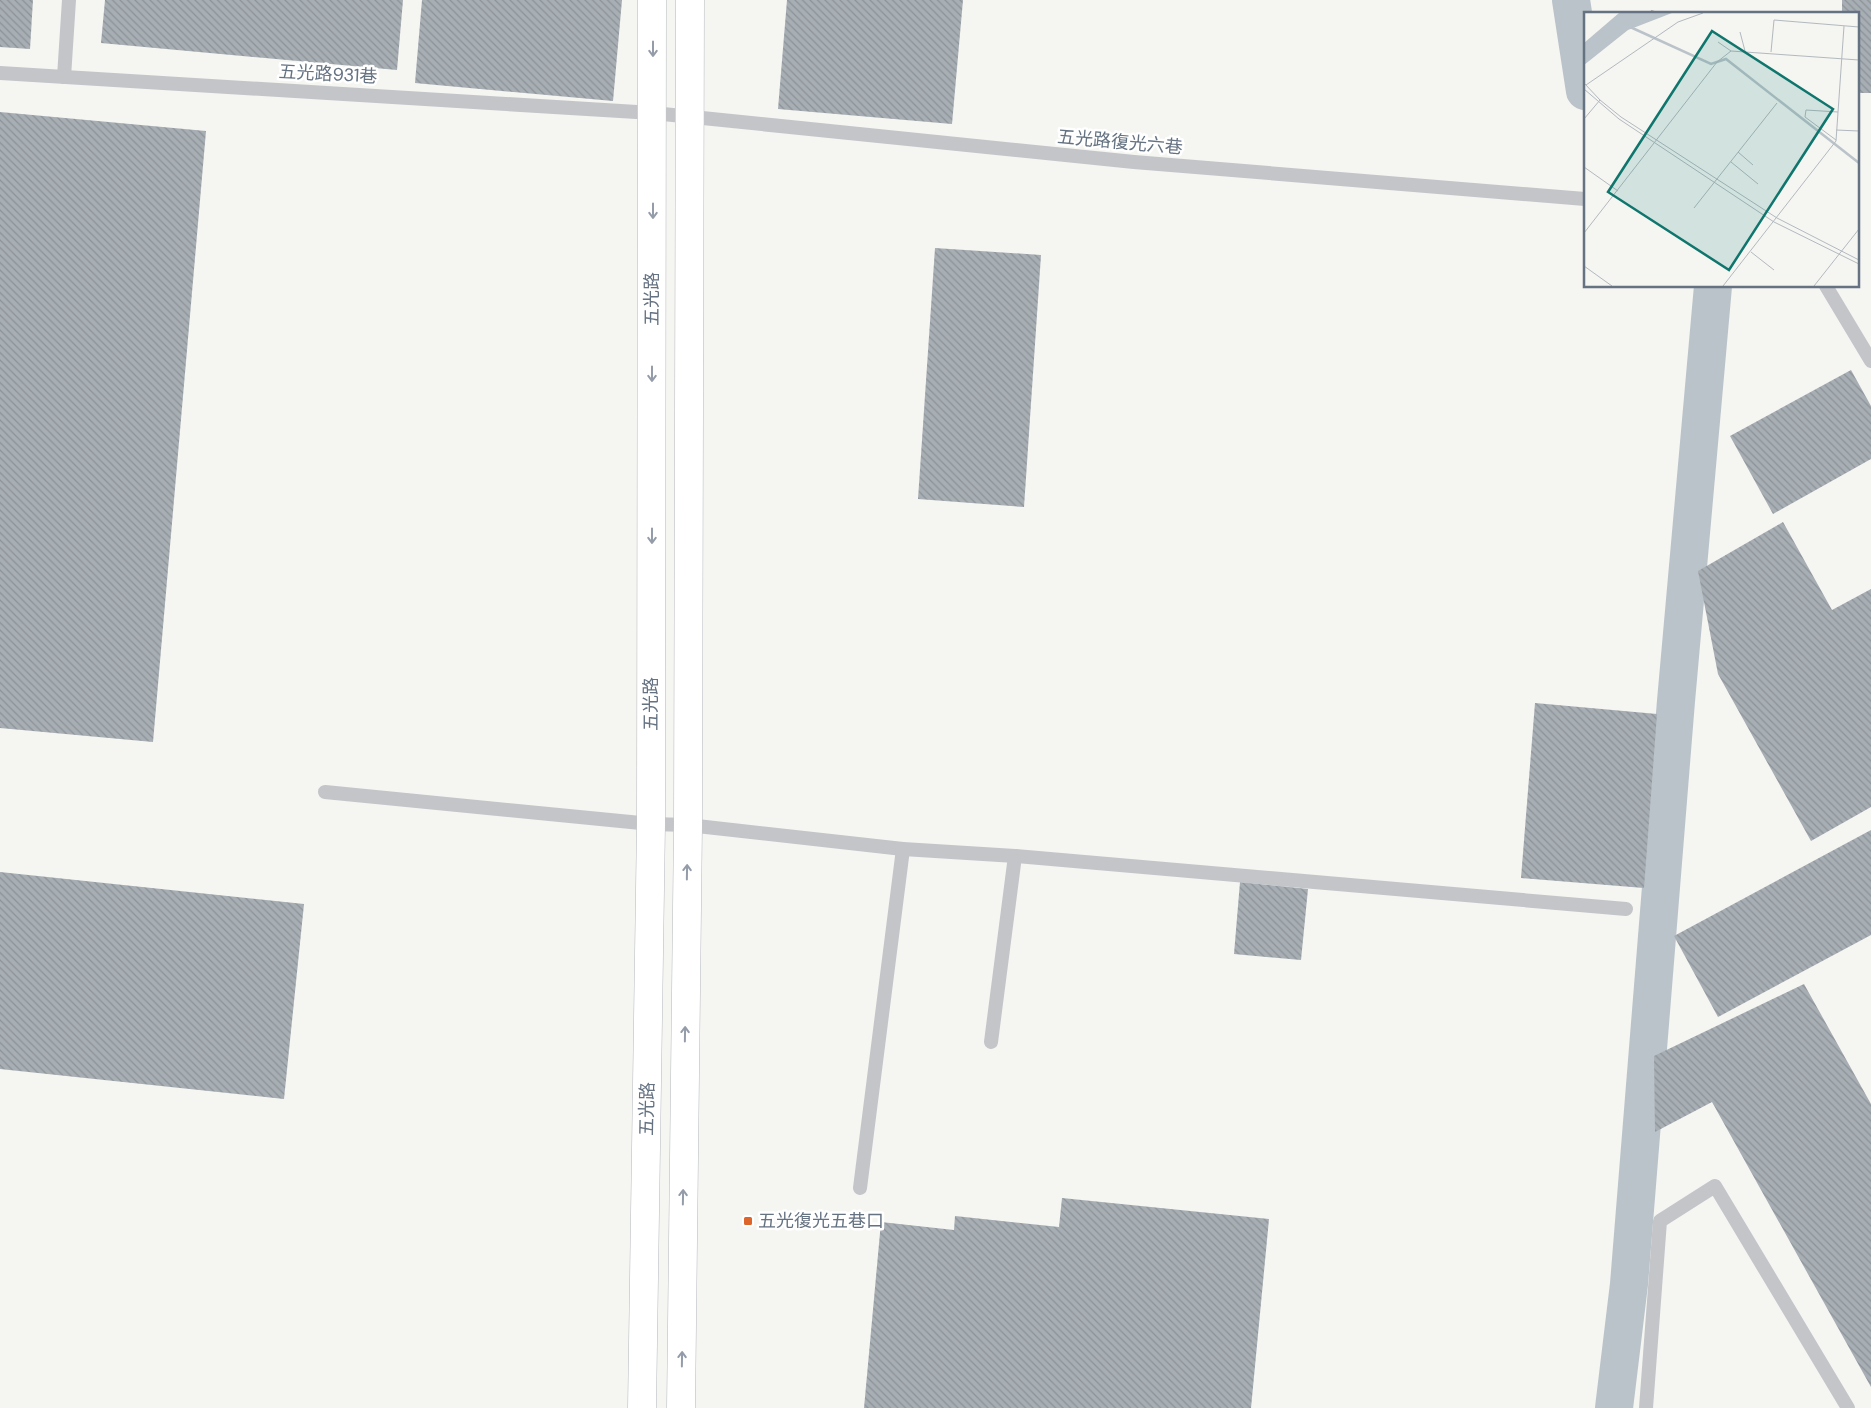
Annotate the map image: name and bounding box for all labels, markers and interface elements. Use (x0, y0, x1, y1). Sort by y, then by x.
inset map (1584, 12, 1858, 288)
one-way arrow (648, 40, 658, 56)
street label: 五光路931巷 (278, 59, 378, 89)
street label: 五光路復光六巷 (1056, 125, 1184, 159)
one-way arrow (648, 202, 658, 219)
street label: 五光路 (640, 272, 664, 326)
one-way arrow (647, 365, 657, 381)
one-way arrow (647, 528, 657, 544)
street label: 五光路 (639, 677, 663, 731)
one-way arrow (682, 864, 692, 880)
one-way arrow (680, 1027, 690, 1043)
street label: 五光路 (635, 1082, 659, 1136)
one-way arrow (679, 1189, 688, 1205)
place label: 五光復光五巷口 (758, 1209, 884, 1233)
marker: 五光復光五巷口 (742, 1215, 754, 1227)
one-way arrow (677, 1352, 686, 1368)

